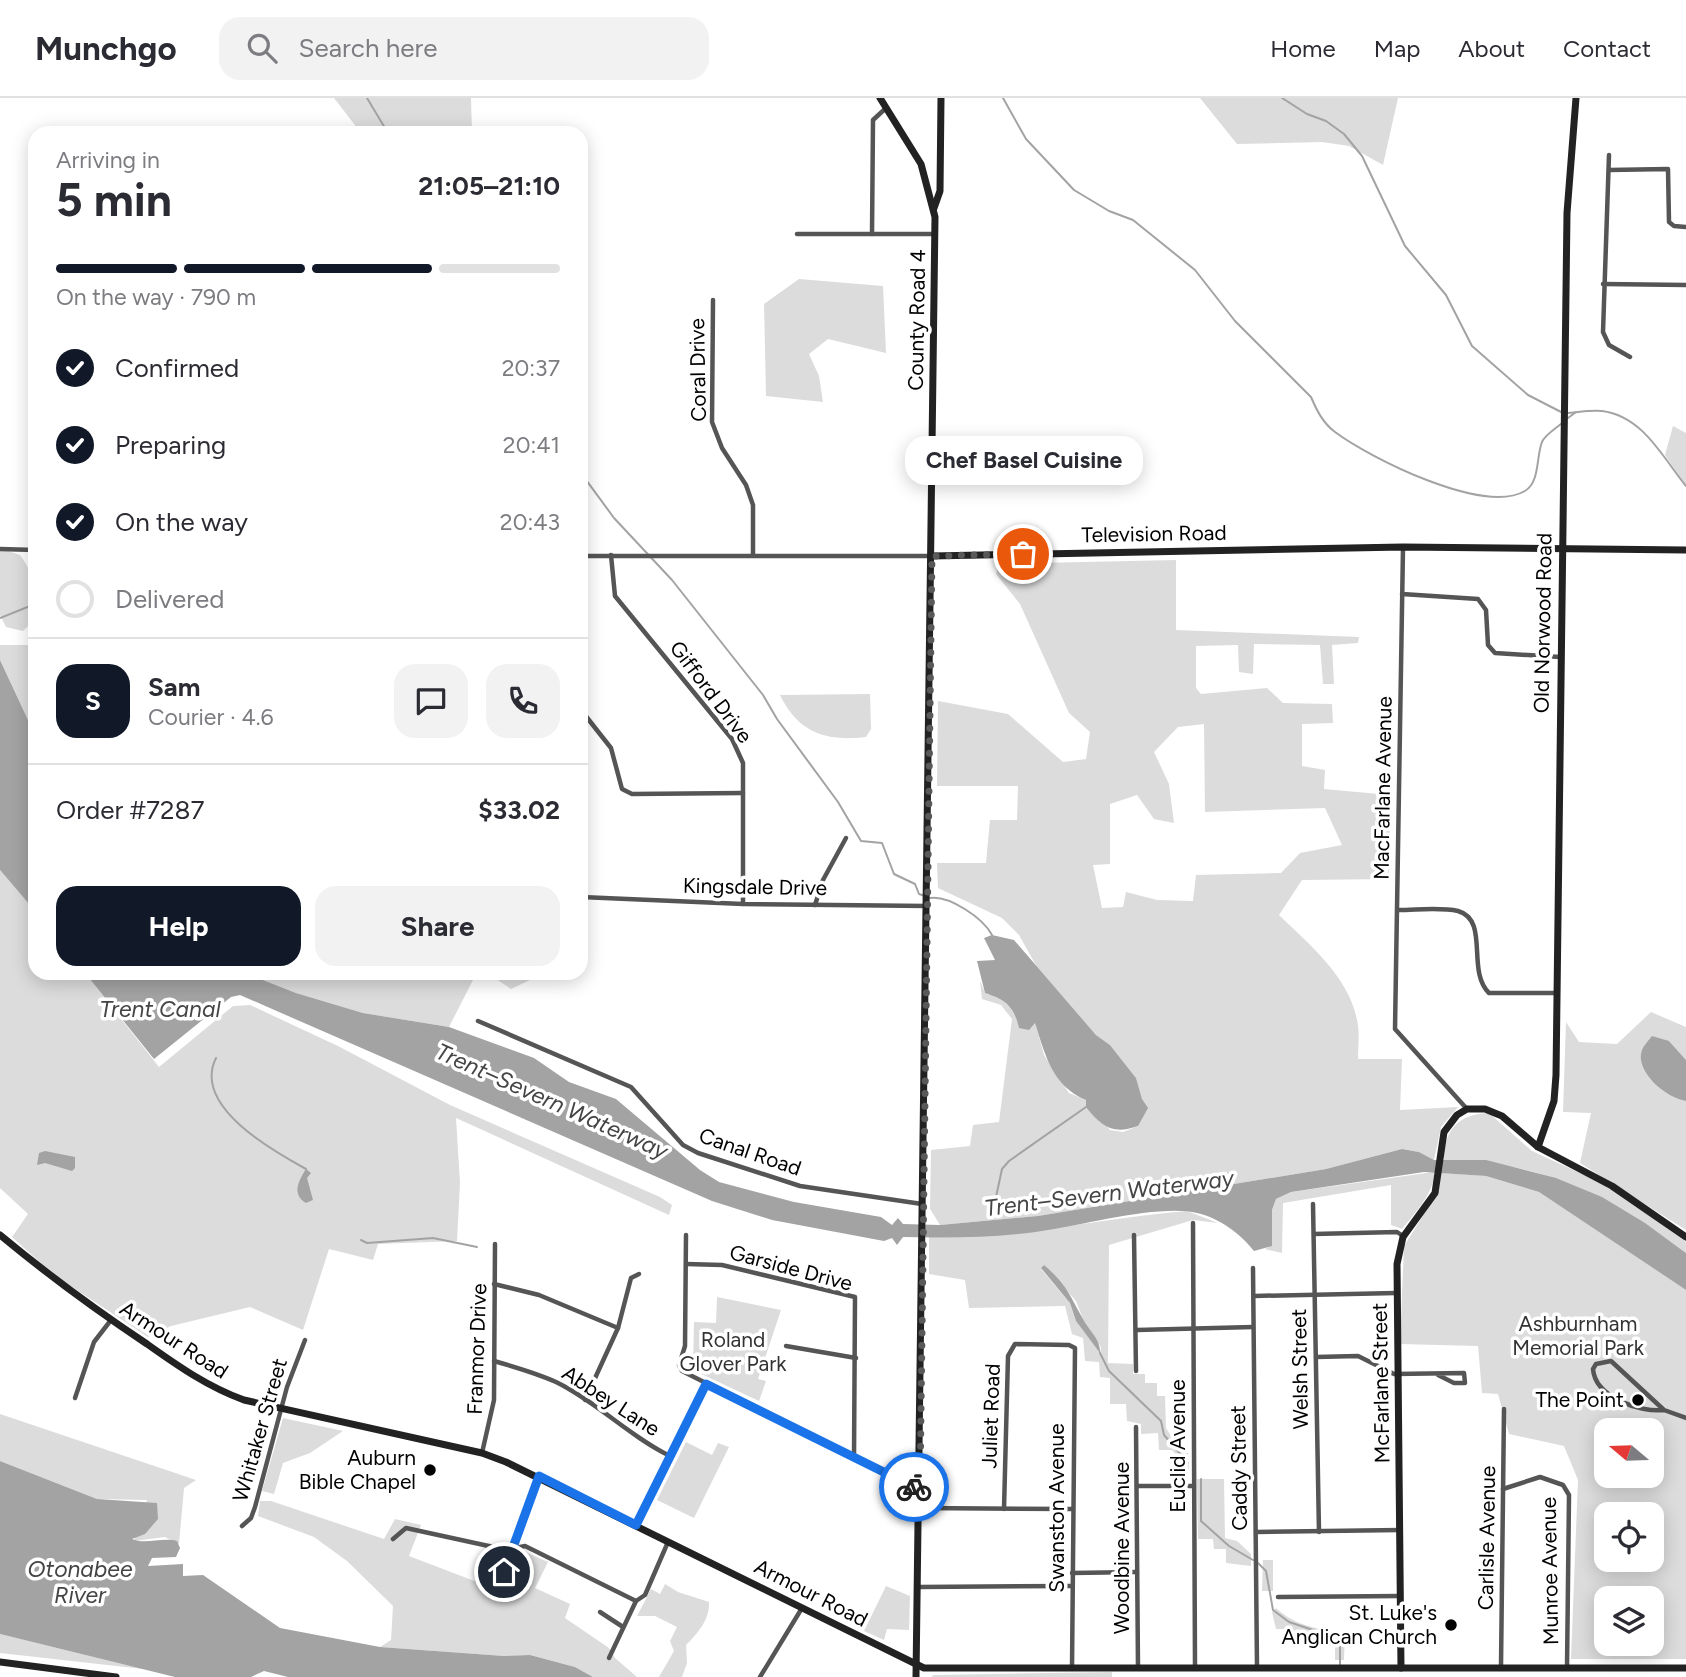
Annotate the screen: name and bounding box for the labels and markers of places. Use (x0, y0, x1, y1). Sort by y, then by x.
callout: Chef Basel Cuisine (904, 435, 1142, 484)
pin (993, 524, 1053, 584)
place label: The Point (1535, 1387, 1624, 1412)
marker: The Point (1630, 1392, 1646, 1408)
place label: Auburn Bible Chapel (299, 1445, 416, 1494)
marker: Auburn Bible Chapel (422, 1462, 438, 1478)
pin (474, 1542, 534, 1602)
place label: St. Luke's Anglican Church (1282, 1600, 1437, 1649)
marker: St. Luke's Anglican Church (1443, 1617, 1459, 1633)

